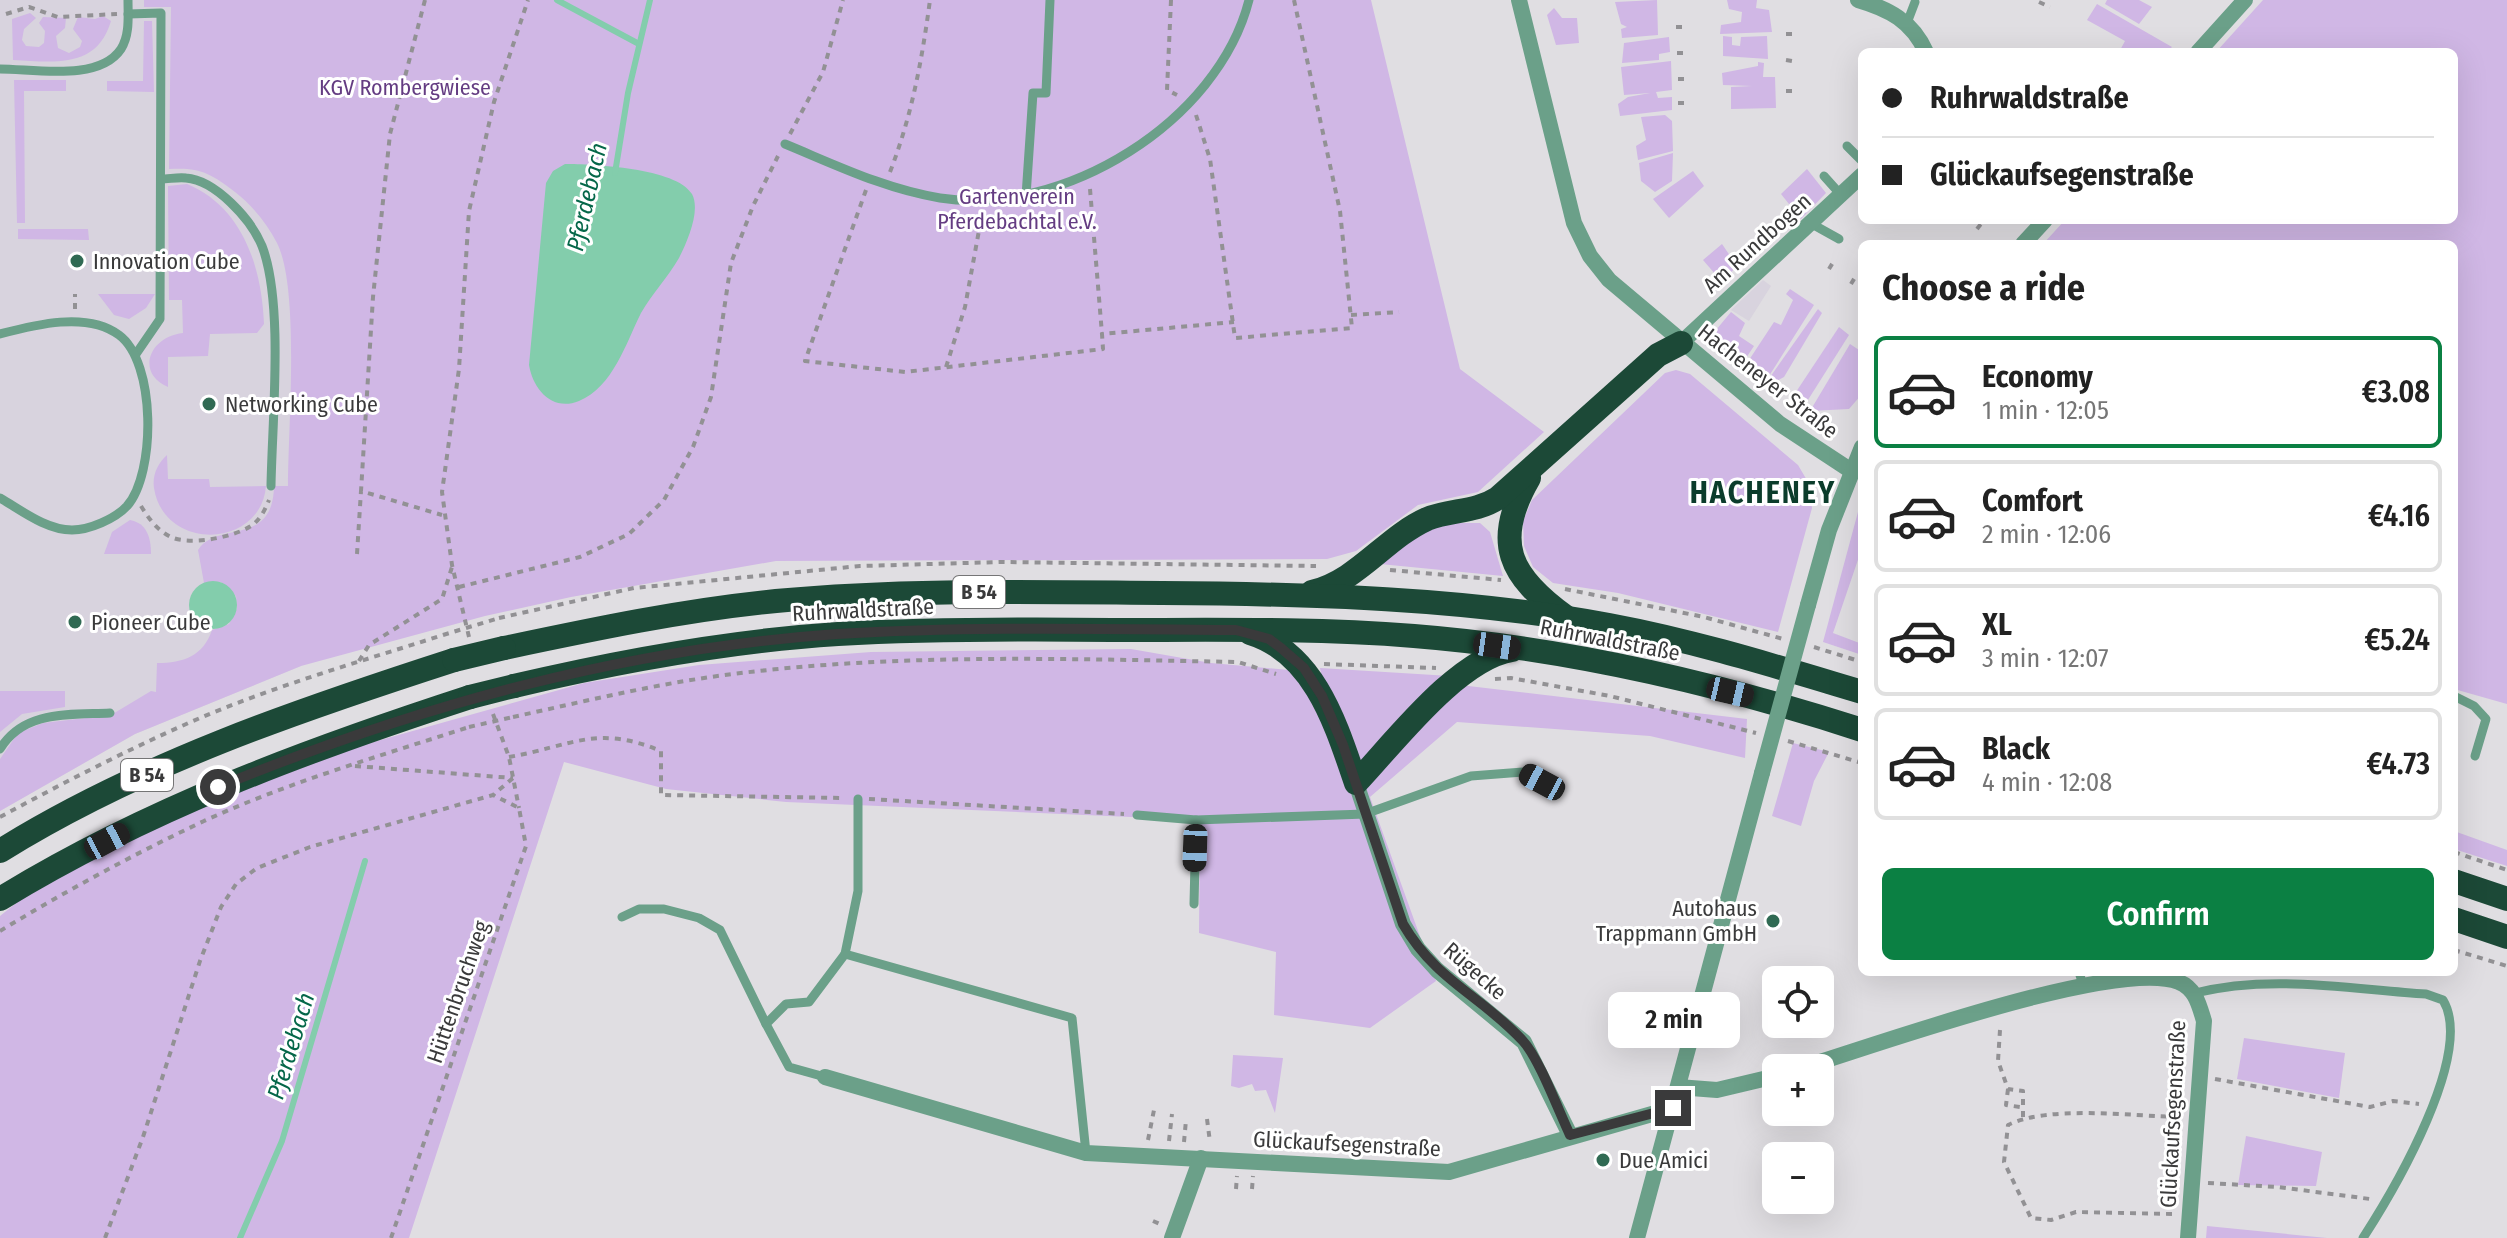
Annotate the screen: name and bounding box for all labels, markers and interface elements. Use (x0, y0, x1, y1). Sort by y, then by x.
park label: KGV Rombergwiese (319, 74, 491, 101)
text: Ruhrwaldstraße (1930, 80, 2129, 116)
water label: Pferdebach (561, 140, 613, 254)
text: Glückaufsegenstraße (1930, 157, 2194, 193)
park label: Gartenverein Pferdebachtal e.V. (937, 183, 1097, 235)
street label: Am Rundbogen (1697, 187, 1817, 299)
place label: Innovation Cube (93, 248, 240, 275)
marker: Innovation Cube (68, 252, 86, 270)
text: Choose a ride (1882, 266, 2085, 310)
street label: Hacheneyer Straße (1693, 318, 1843, 444)
icon: car (1886, 356, 1958, 428)
text: Economy (1982, 359, 2093, 395)
text: €3.08 (2362, 374, 2430, 410)
place label: Networking Cube (225, 391, 378, 418)
marker: Networking Cube (200, 395, 218, 413)
text: 1 min · 12:05 (1982, 395, 2109, 426)
district label: HACHENEY (1690, 475, 1836, 511)
icon: car (1886, 480, 1958, 552)
text: Comfort (1982, 483, 2083, 519)
text: €4.16 (2368, 498, 2430, 534)
text: 2 min · 12:06 (1982, 519, 2111, 550)
road number: B 54 (953, 576, 1005, 608)
street label: Ruhrwaldstraße (791, 593, 935, 627)
icon: car (1886, 604, 1958, 676)
text: XL (1982, 607, 2012, 643)
place label: Pioneer Cube (91, 609, 211, 636)
marker: Pioneer Cube (66, 613, 84, 631)
street label: Ruhrwaldstraße (1538, 613, 1682, 667)
text: €5.24 (2364, 622, 2430, 658)
car (1472, 631, 1522, 661)
text: 3 min · 12:07 (1982, 643, 2109, 674)
car (1704, 675, 1756, 709)
icon: car (1886, 728, 1958, 800)
text: Black (1982, 731, 2050, 767)
text: €4.73 (2366, 746, 2430, 782)
road number: B 54 (121, 759, 173, 791)
car (1515, 760, 1569, 804)
text: 4 min · 12:08 (1982, 767, 2112, 798)
route start (200, 769, 236, 805)
car (80, 819, 134, 863)
car (1182, 824, 1208, 872)
button: Confirm (1882, 868, 2434, 960)
place label: Autohaus Trappmann GmbH (1596, 895, 1757, 947)
marker: Autohaus Trappmann GmbH (1764, 912, 1782, 930)
street label: Hüttenbruchweg (421, 917, 495, 1067)
street label: Rügecke (1438, 936, 1512, 1006)
map controls (1762, 966, 1834, 1214)
button: locate (1762, 966, 1834, 1038)
water label: Pferdebach (262, 989, 320, 1103)
callout: 2 min (1607, 992, 1739, 1048)
text: 2 min (1645, 1004, 1703, 1035)
street label: Glückaufsegenstraße (2155, 1019, 2191, 1209)
button: + (1762, 1054, 1834, 1126)
route end (1655, 1090, 1691, 1126)
street label: Glückaufsegenstraße (1252, 1126, 1442, 1162)
button: − (1762, 1142, 1834, 1214)
place label: Due Amici (1619, 1147, 1708, 1174)
marker: Due Amici (1594, 1151, 1612, 1169)

